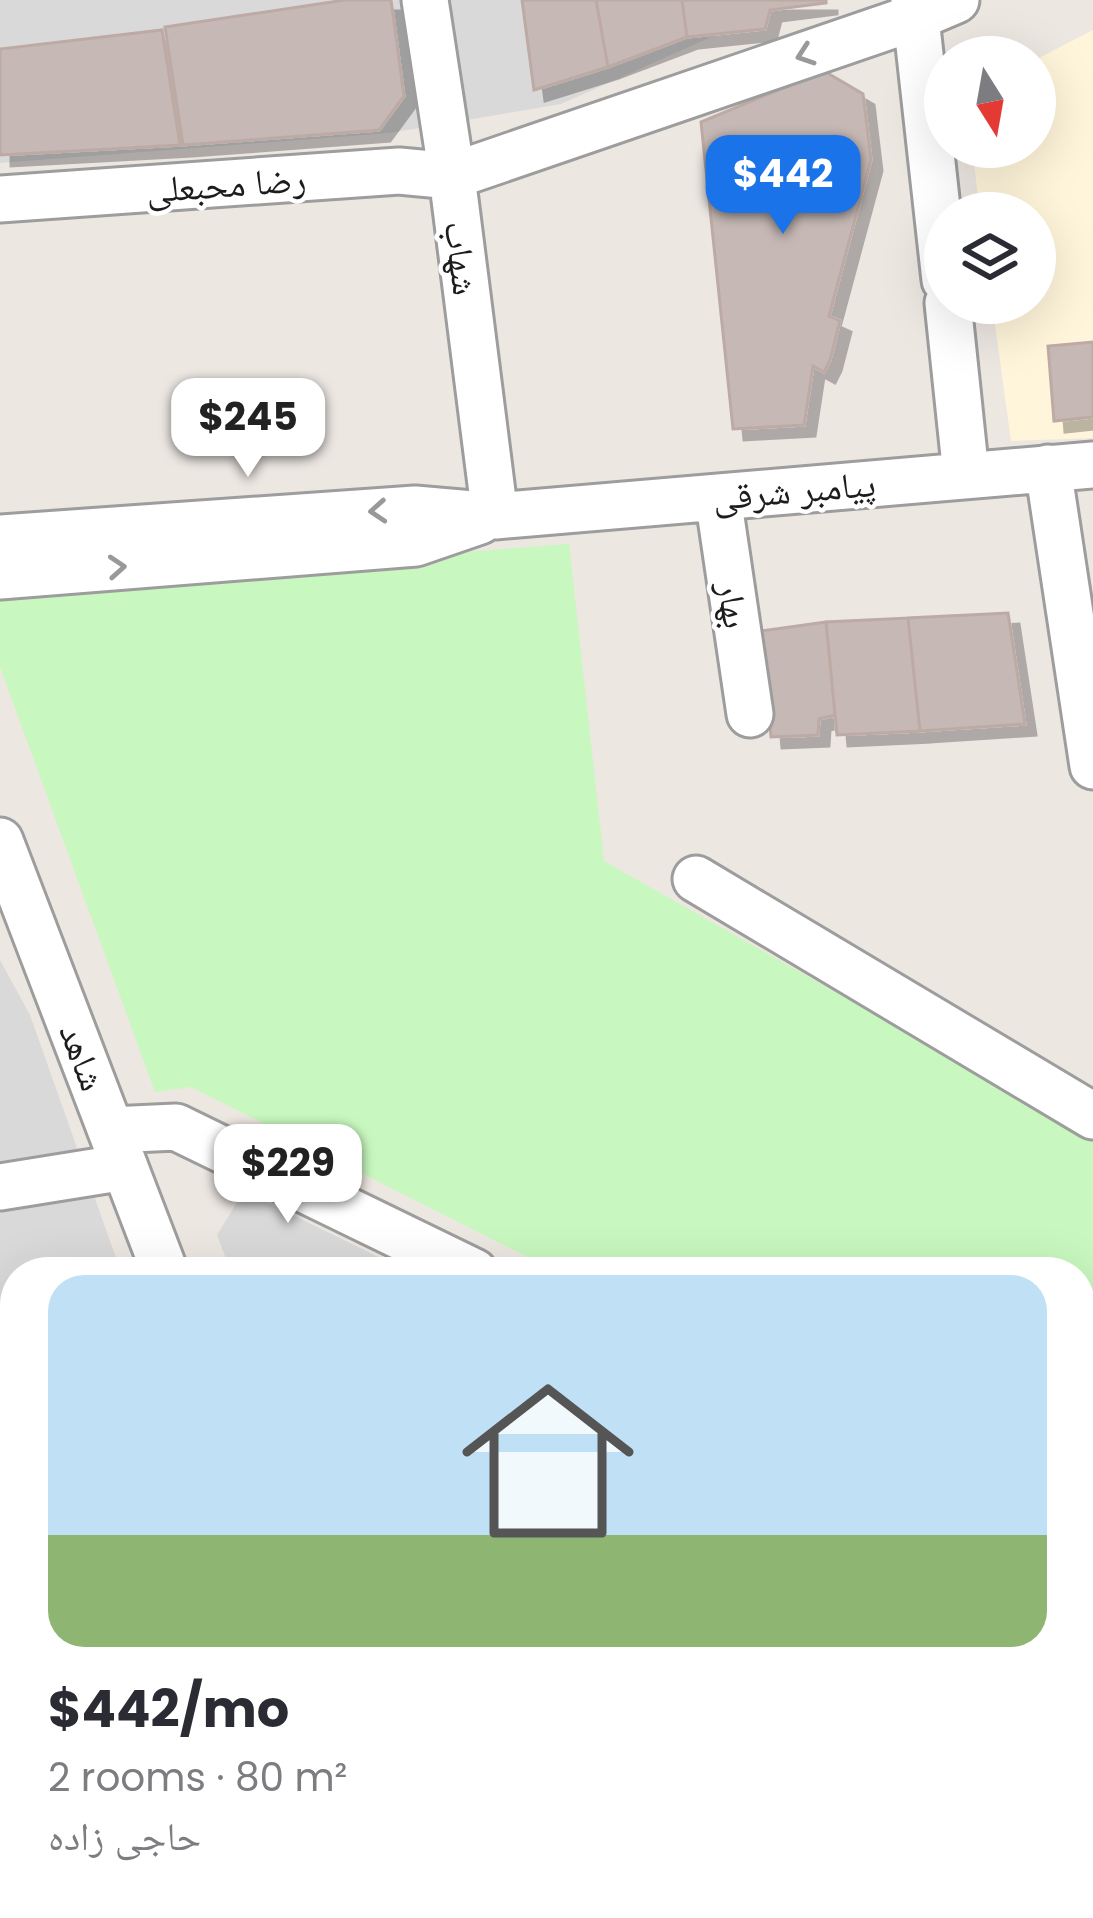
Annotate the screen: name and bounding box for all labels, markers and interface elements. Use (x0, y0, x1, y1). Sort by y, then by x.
north arrow (924, 36, 1056, 168)
map controls (924, 36, 1056, 324)
one-way arrow (796, 41, 817, 65)
pin: $442 (712, 135, 854, 237)
text: $442 (733, 146, 833, 201)
street label: رضا محبعلی (144, 153, 308, 216)
button: layers (924, 192, 1056, 324)
street label: شهاب (432, 218, 491, 298)
pin: $245 (177, 378, 319, 480)
text: $245 (198, 389, 298, 444)
street label: پیامبر شرقی (710, 458, 878, 523)
one-way arrow (368, 498, 387, 524)
one-way arrow (108, 554, 127, 580)
street label: بهار (705, 577, 762, 632)
street label: شاهد (47, 1016, 119, 1098)
pin: $229 (217, 1124, 359, 1226)
text: $229 (241, 1135, 335, 1190)
icon: home (440, 1353, 656, 1569)
text: $442/mo (48, 1673, 289, 1745)
text: 2 rooms · 80 m² (48, 1750, 347, 1805)
text: حاجی زاده (48, 1809, 201, 1864)

